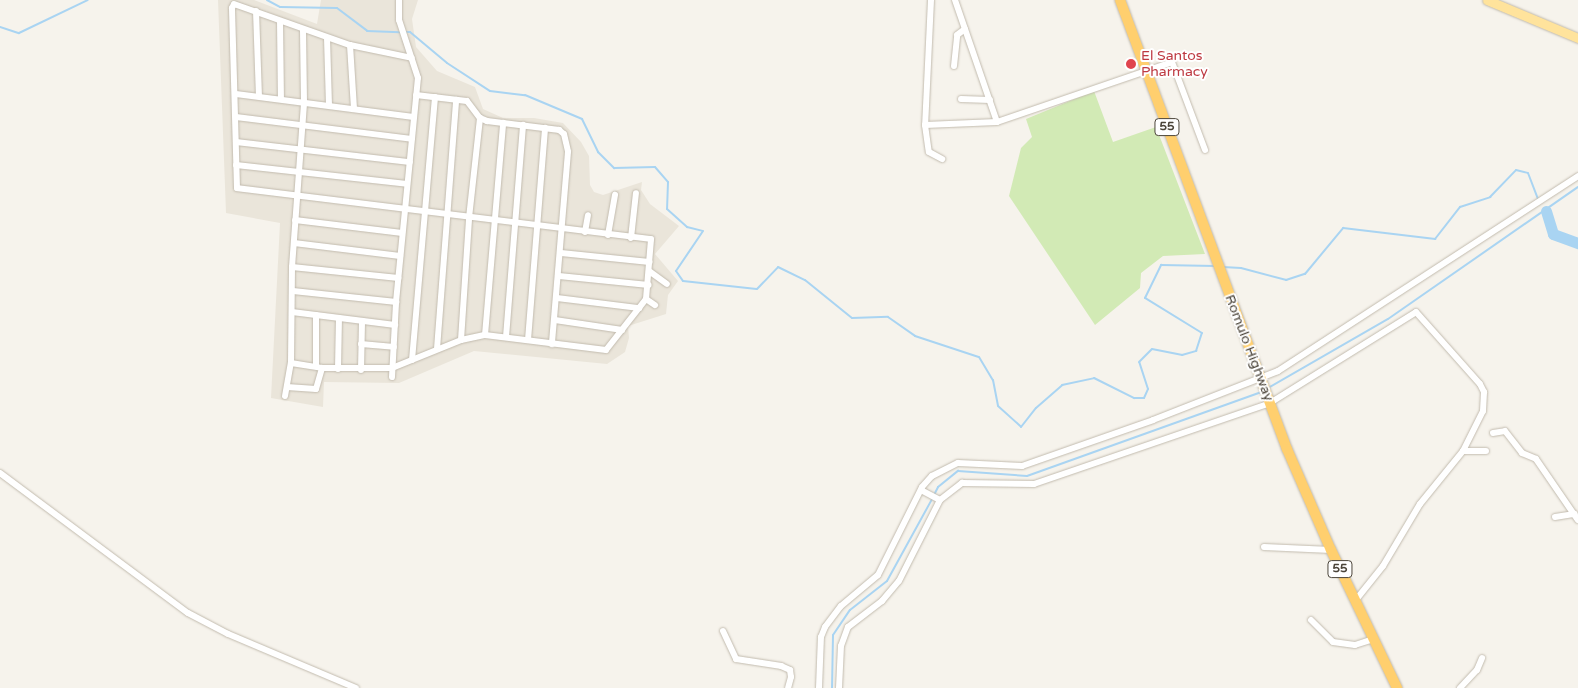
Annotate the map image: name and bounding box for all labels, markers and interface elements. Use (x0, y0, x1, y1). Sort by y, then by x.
place label: El Santos Pharmacy (1141, 48, 1208, 80)
marker: El Santos Pharmacy (1125, 58, 1137, 70)
road number: 55 (1153, 118, 1181, 136)
street label: Romulo Highway (1221, 292, 1277, 404)
road number: 55 (1326, 560, 1354, 578)

